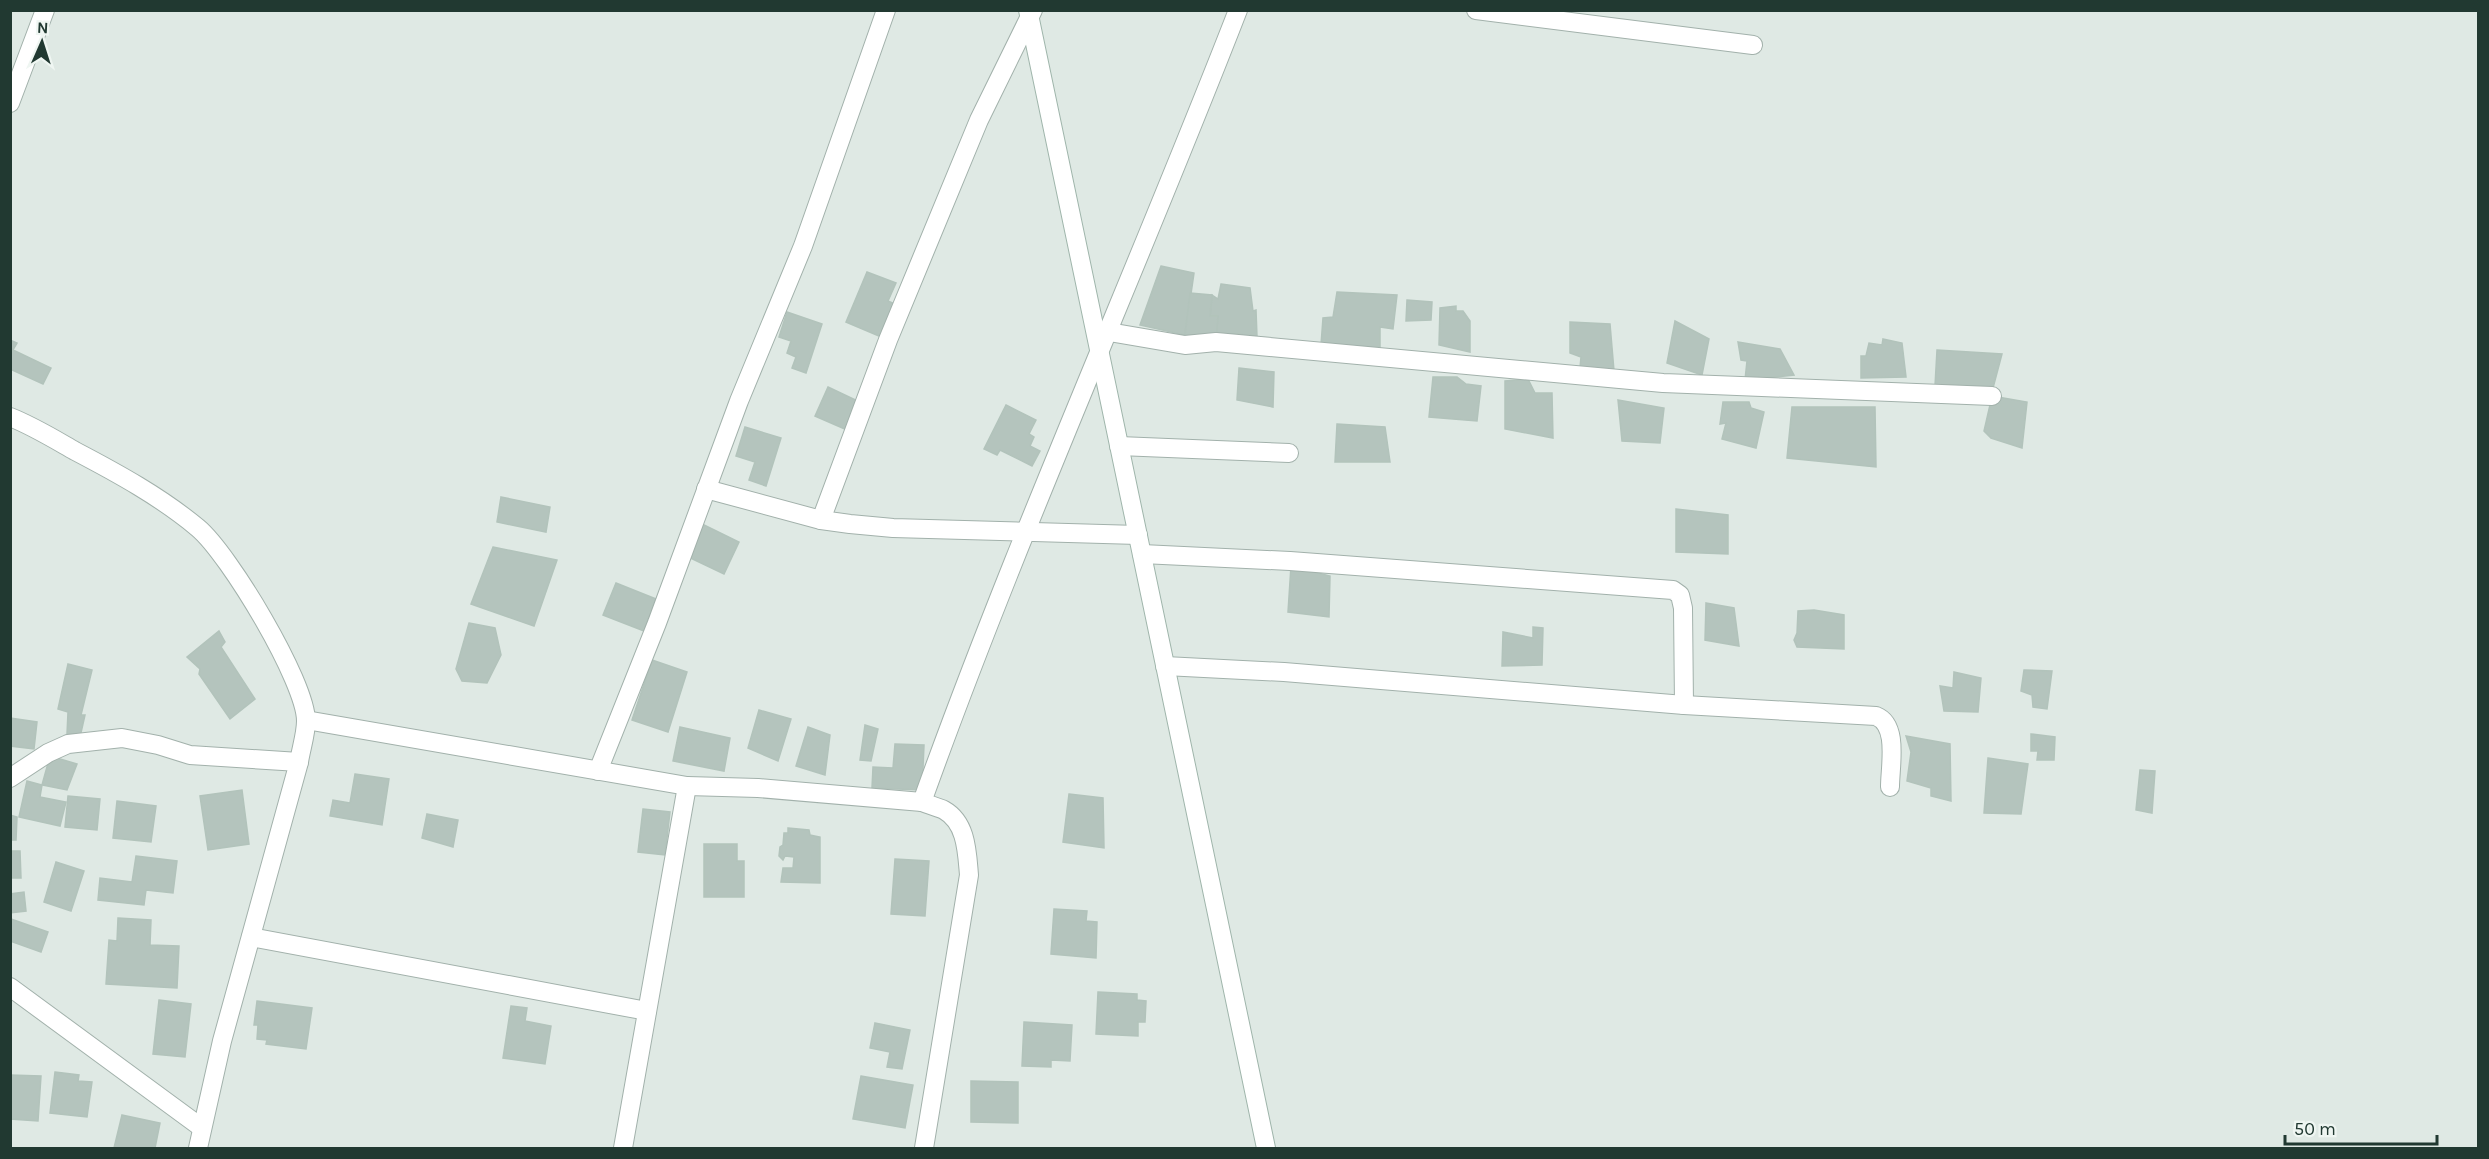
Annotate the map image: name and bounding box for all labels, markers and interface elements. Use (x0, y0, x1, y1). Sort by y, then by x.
north arrow (12, 12, 72, 72)
text: N (37, 18, 49, 37)
scale bar (2285, 1108, 2436, 1146)
text: 50 m (2294, 1118, 2336, 1140)

